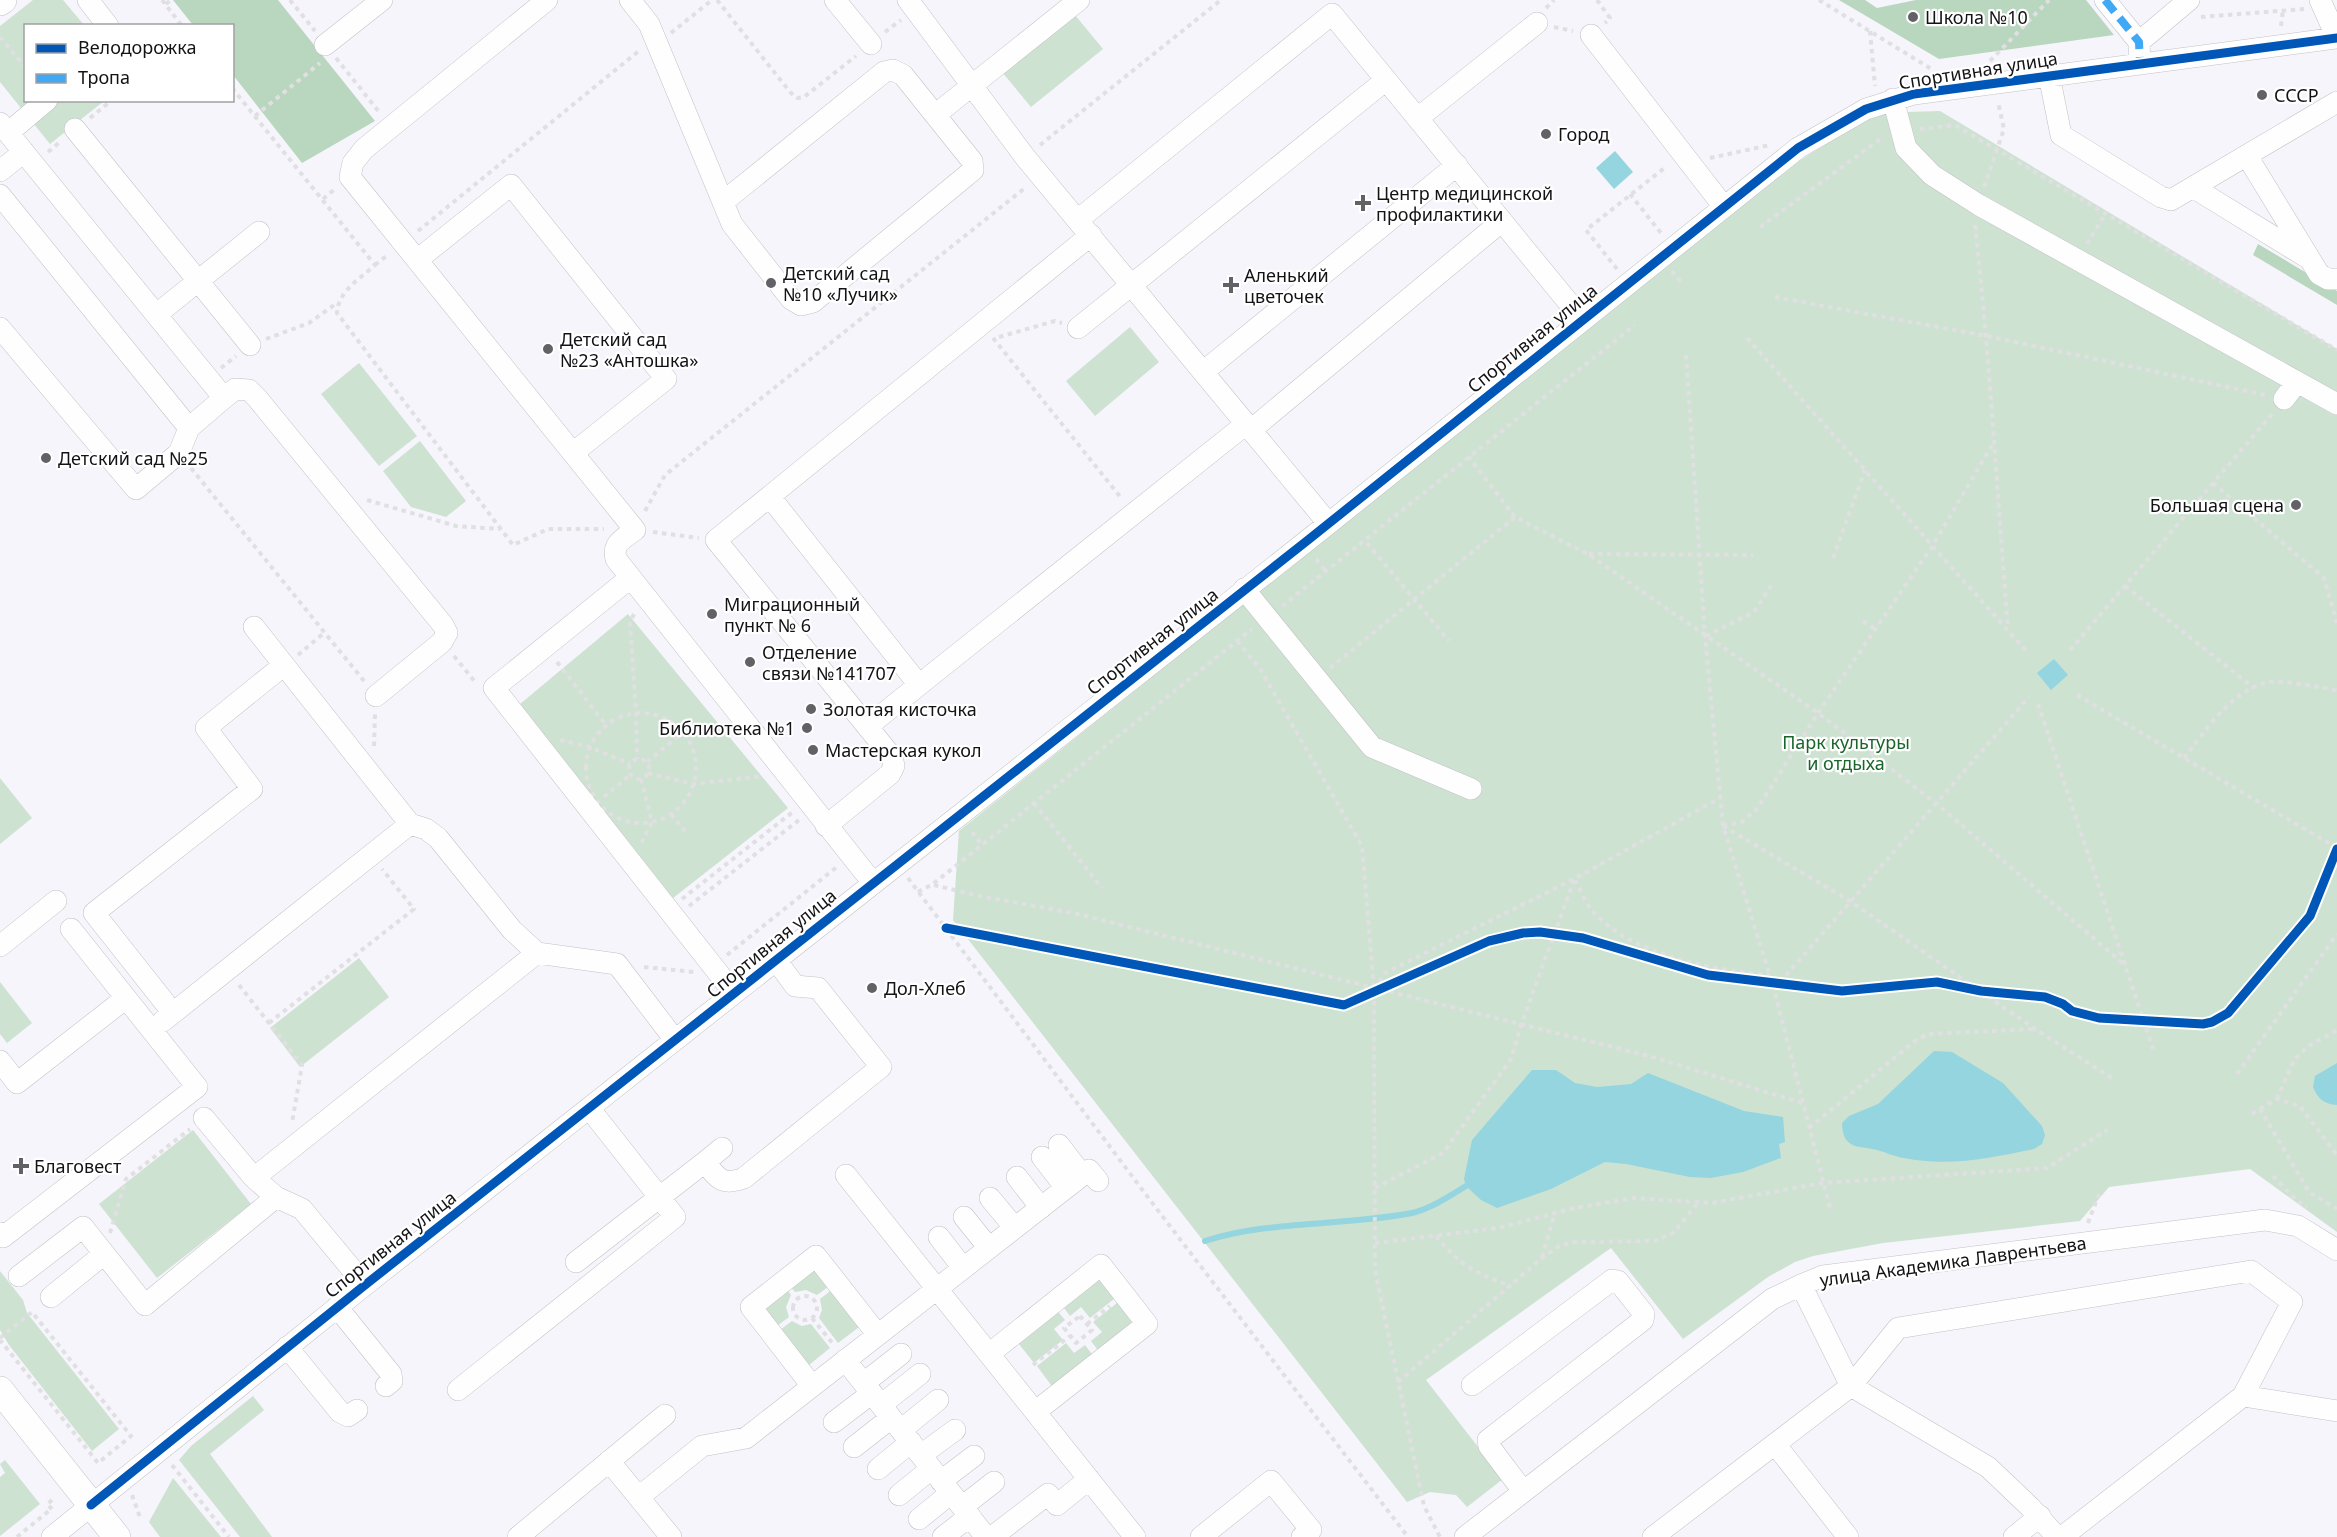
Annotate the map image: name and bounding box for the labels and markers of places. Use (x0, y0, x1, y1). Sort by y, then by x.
place label: Школа №10 (1925, 5, 2028, 29)
marker: Школа №10 (1906, 10, 1920, 24)
place label: СССР (2274, 83, 2319, 107)
marker: СССР (2255, 88, 2269, 102)
place label: Город (1558, 122, 1610, 146)
marker: Город (1539, 127, 1553, 141)
place label: Центр медицинской профилактики (1376, 181, 1553, 226)
marker: Центр медицинской профилактики (1354, 194, 1372, 212)
place label: Детский сад №10 «Лучик» (783, 261, 898, 306)
place label: Аленький цветочек (1244, 263, 1329, 308)
marker: Детский сад №10 «Лучик» (764, 276, 778, 290)
marker: Аленький цветочек (1222, 276, 1240, 294)
place label: Детский сад №23 «Антошка» (560, 327, 699, 372)
marker: Детский сад №23 «Антошка» (541, 342, 555, 356)
place label: Детский сад №25 (58, 446, 208, 470)
marker: Детский сад №25 (39, 451, 53, 465)
place label: Большая сцена (2150, 493, 2284, 517)
marker: Большая сцена (2289, 498, 2303, 512)
place label: Миграционный пункт № 6 (724, 592, 860, 637)
marker: Миграционный пункт № 6 (705, 607, 719, 621)
place label: Отделение связи №141707 (762, 640, 896, 685)
marker: Отделение связи №141707 (743, 655, 757, 669)
place label: Золотая кисточка (823, 697, 977, 721)
marker: Золотая кисточка (804, 702, 818, 716)
place label: Библиотека №1 (659, 716, 795, 740)
marker: Библиотека №1 (800, 721, 814, 735)
place label: Мастерская кукол (825, 738, 982, 762)
marker: Мастерская кукол (806, 743, 820, 757)
place label: Дол-Хлеб (884, 976, 966, 1000)
marker: Дол-Хлеб (865, 981, 879, 995)
place label: Благовест (34, 1154, 122, 1178)
marker: Благовест (12, 1157, 30, 1175)

